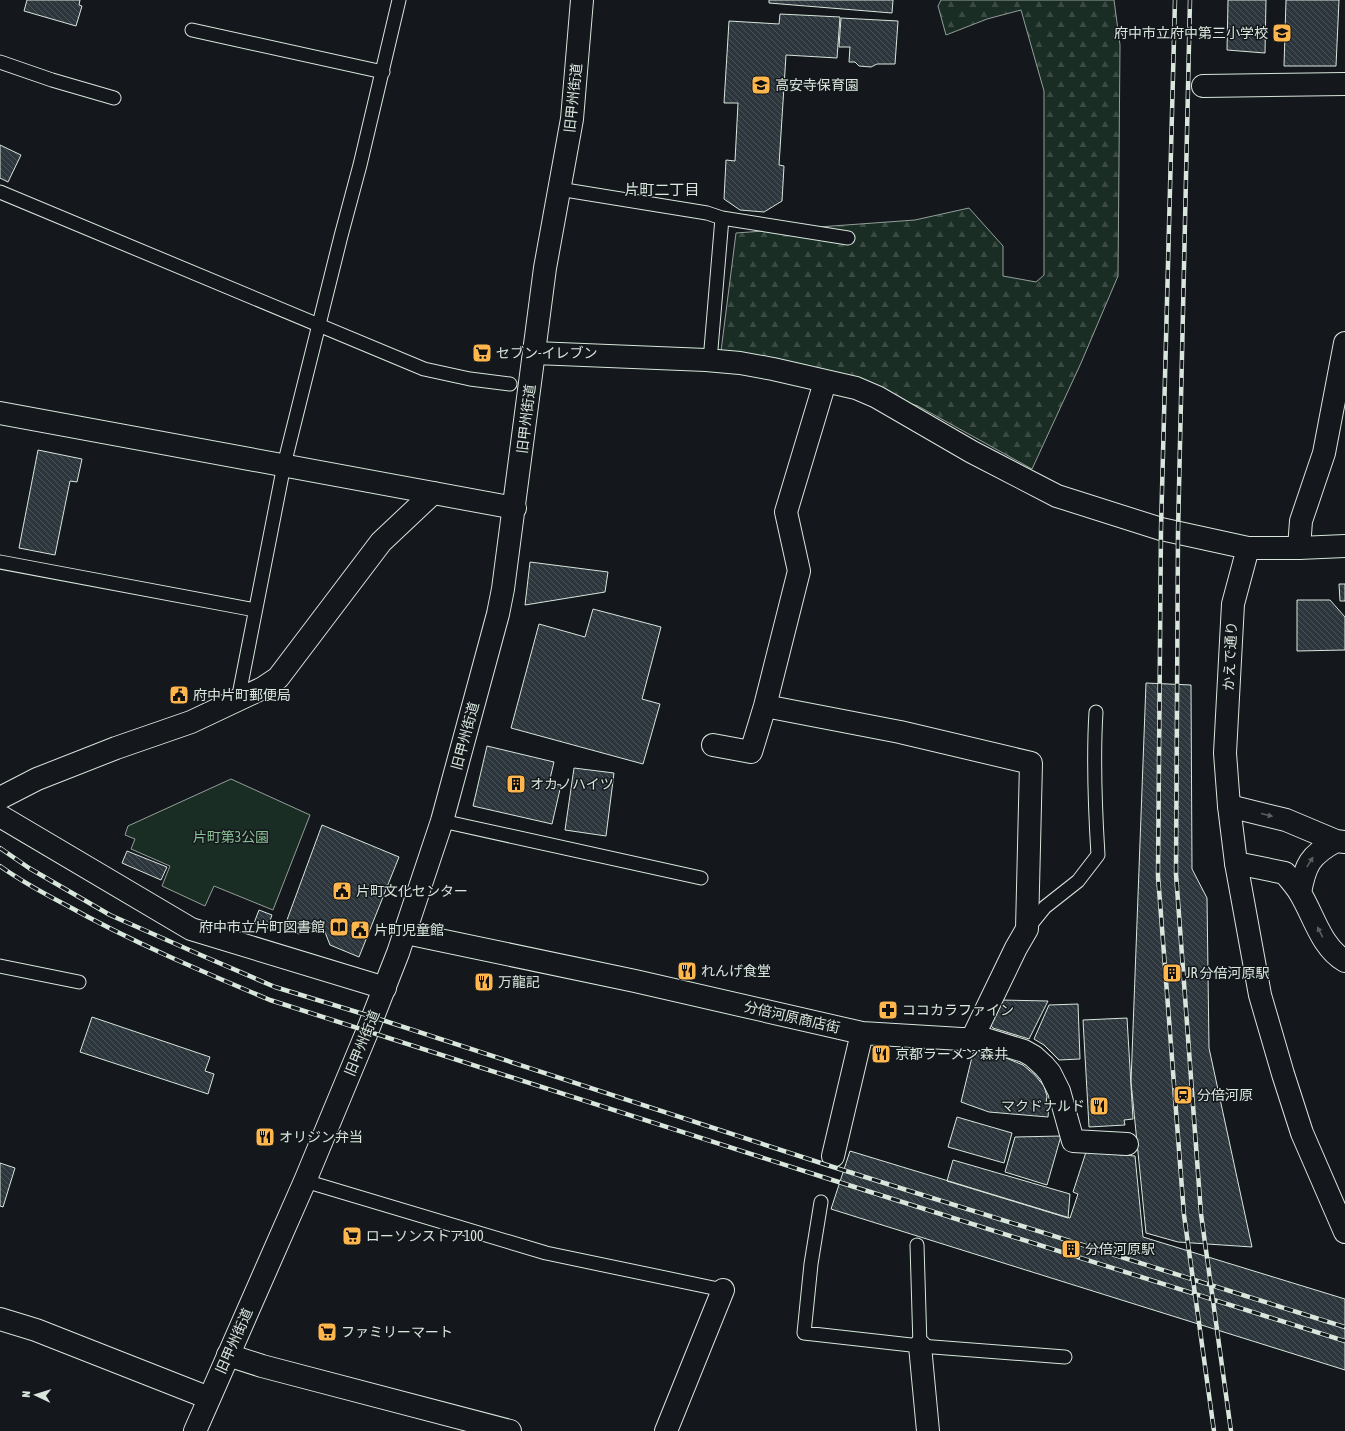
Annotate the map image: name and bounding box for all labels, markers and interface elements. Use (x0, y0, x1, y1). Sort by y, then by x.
school or university icon: 府中市立府中第三小学校 (1271, 22, 1293, 44)
place label: 府中市立府中第三小学校 (1114, 25, 1268, 41)
street label: 旧甲州街道 (561, 62, 585, 134)
school or university icon: 高安寺保育園 (750, 74, 772, 96)
place label: 高安寺保育園 (775, 77, 859, 93)
district label: 片町二丁目 (624, 181, 700, 198)
supermarket icon: セブン-イレブン (471, 342, 493, 364)
place label: セブン-イレブン (496, 345, 598, 361)
street label: 旧甲州街道 (514, 383, 538, 455)
street label: かえで通り (1220, 621, 1240, 691)
public building icon: 府中片町郵便局 (168, 684, 190, 706)
place label: 府中片町郵便局 (193, 687, 291, 703)
street label: 旧甲州街道 (448, 700, 482, 772)
building icon: オカノハイツ (505, 773, 527, 795)
place label: オカノハイツ (530, 776, 614, 792)
one-way arrow (1261, 812, 1273, 818)
park label: 片町第3公園 (193, 829, 269, 845)
one-way arrow (1307, 856, 1314, 868)
public building icon: 片町文化センター (331, 880, 353, 902)
place label: 片町文化センター (356, 883, 468, 899)
library icon: 府中市立片町図書館 (328, 916, 350, 938)
place label: 府中市立片町図書館 (199, 919, 325, 935)
public building icon: 片町児童館 (349, 919, 371, 941)
place label: 片町児童館 (374, 922, 444, 938)
one-way arrow (1317, 926, 1323, 937)
restaurant icon: れんげ食堂 (676, 960, 698, 982)
building icon: JR 分倍河原駅 (1161, 962, 1183, 984)
place label: れんげ食堂 (701, 963, 771, 979)
place label: JR 分倍河原駅 (1186, 965, 1269, 981)
restaurant icon: 万龍記 (473, 971, 495, 993)
place label: 万龍記 (498, 974, 540, 990)
street label: 分倍河原商店街 (742, 998, 842, 1036)
pharmacy icon: ココカラファイン (877, 999, 899, 1021)
place label: ココカラファイン (902, 1002, 1014, 1018)
street label: 旧甲州街道 (341, 1008, 383, 1078)
restaurant icon: 京都ラーメン 森井 (870, 1043, 892, 1065)
place label: 京都ラーメン 森井 (895, 1046, 1008, 1062)
station icon: 分倍河原 (1172, 1084, 1194, 1106)
place label: 分倍河原 (1197, 1087, 1253, 1103)
restaurant icon: マクドナルド (1088, 1095, 1110, 1117)
place label: マクドナルド (1001, 1098, 1085, 1114)
restaurant icon: オリジン弁当 (254, 1126, 276, 1148)
place label: オリジン弁当 (279, 1129, 363, 1145)
supermarket icon: ローソンストア100 (341, 1225, 363, 1247)
place label: ローソンストア100 (366, 1228, 484, 1244)
building icon: 分倍河原駅 (1060, 1238, 1082, 1260)
place label: 分倍河原駅 (1085, 1241, 1155, 1257)
street label: 旧甲州街道 (212, 1306, 256, 1376)
supermarket icon: ファミリーマート (316, 1321, 338, 1343)
place label: ファミリーマート (341, 1324, 453, 1340)
north arrow (16, 1375, 56, 1415)
text: N (20, 1391, 32, 1398)

